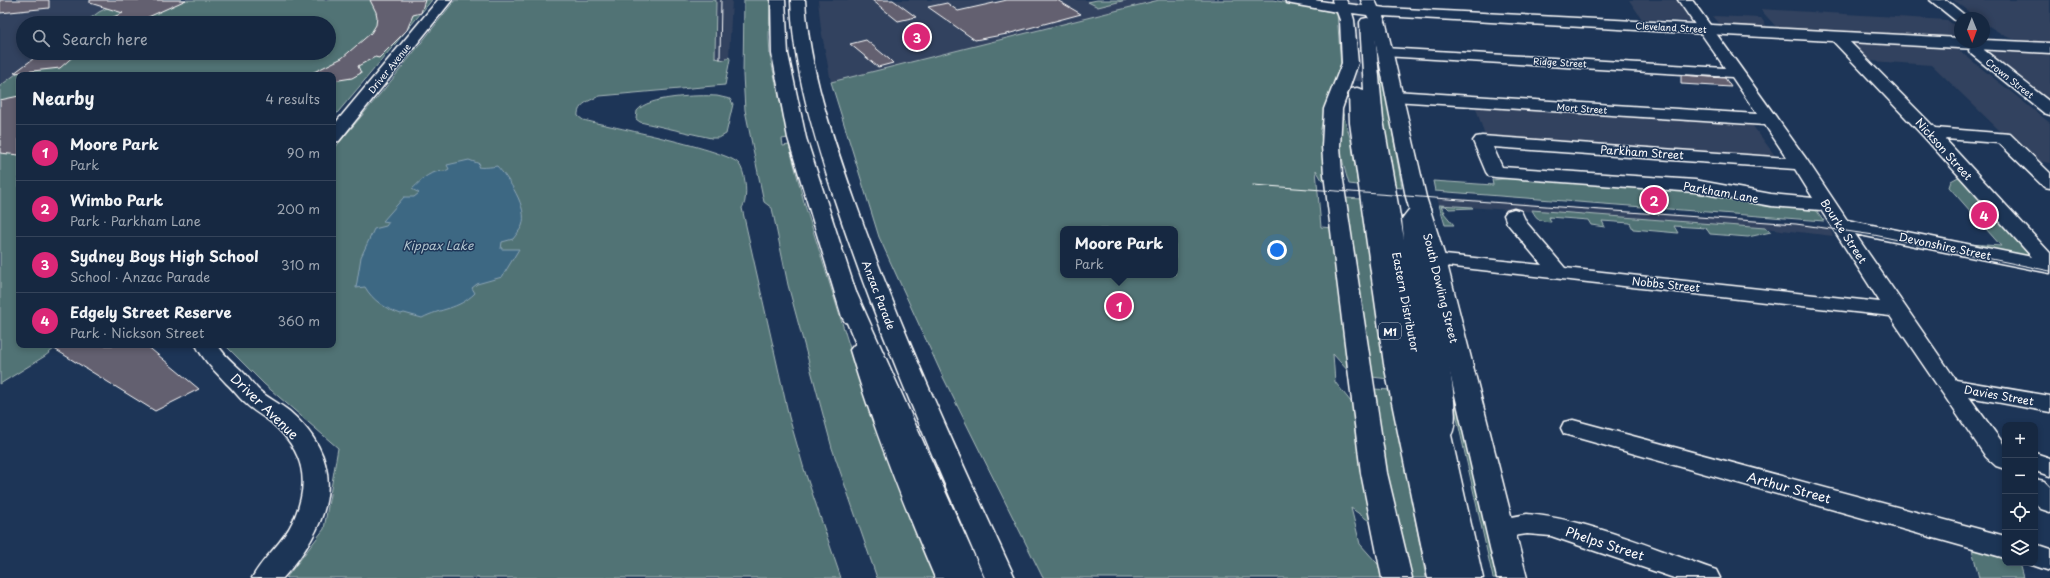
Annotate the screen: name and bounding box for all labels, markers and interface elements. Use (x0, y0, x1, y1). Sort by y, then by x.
north arrow (1954, 12, 1990, 48)
search box (16, 16, 336, 60)
street label: Cleveland Street (1635, 18, 1707, 36)
pin: 3 (904, 22, 930, 52)
icon: search (30, 27, 52, 49)
text: Search here (62, 27, 148, 50)
street label: Driver Avenue (364, 40, 414, 96)
street label: Ridge Street (1533, 54, 1587, 70)
street label: Crown Street (1983, 55, 2037, 102)
text: Nearby (32, 85, 94, 111)
text: 4 results (266, 89, 320, 108)
street label: Mort Street (1556, 99, 1608, 117)
street label: Nickson Street (1911, 114, 1977, 184)
text: Moore Park (70, 132, 159, 155)
street label: Parkham Street (1600, 141, 1685, 163)
text: 1 (42, 143, 48, 162)
text: 90 m (287, 143, 320, 162)
text: Park (70, 155, 99, 174)
street label: Parkham Lane (1682, 177, 1760, 207)
pin: 2 (1641, 185, 1667, 215)
text: Wimbo Park (70, 188, 163, 211)
street label: Bourke Street (1817, 195, 1872, 267)
text: 2 (40, 199, 50, 218)
text: 200 m (277, 199, 320, 218)
pin: 4 (1971, 200, 1997, 230)
text: Park · Parkham Lane (70, 211, 201, 230)
popup (1060, 226, 1178, 278)
street label: Devonshire Street (1897, 228, 1993, 264)
text: Moore Park (1075, 231, 1163, 254)
street label: South Dowling Street (1419, 231, 1463, 345)
water label: Kippax Lake (403, 236, 474, 254)
your location (1267, 240, 1287, 260)
text: Sydney Boys High School (70, 244, 259, 267)
street label: Eastern Distributor (1388, 251, 1424, 354)
text: Park (1075, 254, 1104, 273)
text: 3 (41, 255, 49, 274)
text: 310 m (281, 255, 320, 274)
street label: Anzac Parade (858, 258, 900, 332)
text: School · Anzac Parade (70, 267, 210, 286)
street label: Nobbs Street (1631, 272, 1701, 296)
pin: 1 (1106, 291, 1132, 321)
text: Edgely Street Reserve (70, 300, 232, 323)
text: 4 (41, 311, 49, 330)
text: 360 m (277, 311, 320, 330)
text: Park · Nickson Street (70, 323, 204, 342)
road number: M1 (1379, 323, 1401, 339)
street label: Driver Avenue (227, 369, 303, 443)
street label: Davies Street (1963, 381, 2036, 410)
map controls (2002, 422, 2038, 566)
button: + (2002, 422, 2038, 458)
button: − (2002, 458, 2038, 494)
street label: Arthur Street (1745, 467, 1833, 507)
button: locate (2002, 494, 2038, 530)
street label: Phelps Street (1563, 521, 1647, 565)
button: layers (2002, 530, 2038, 566)

